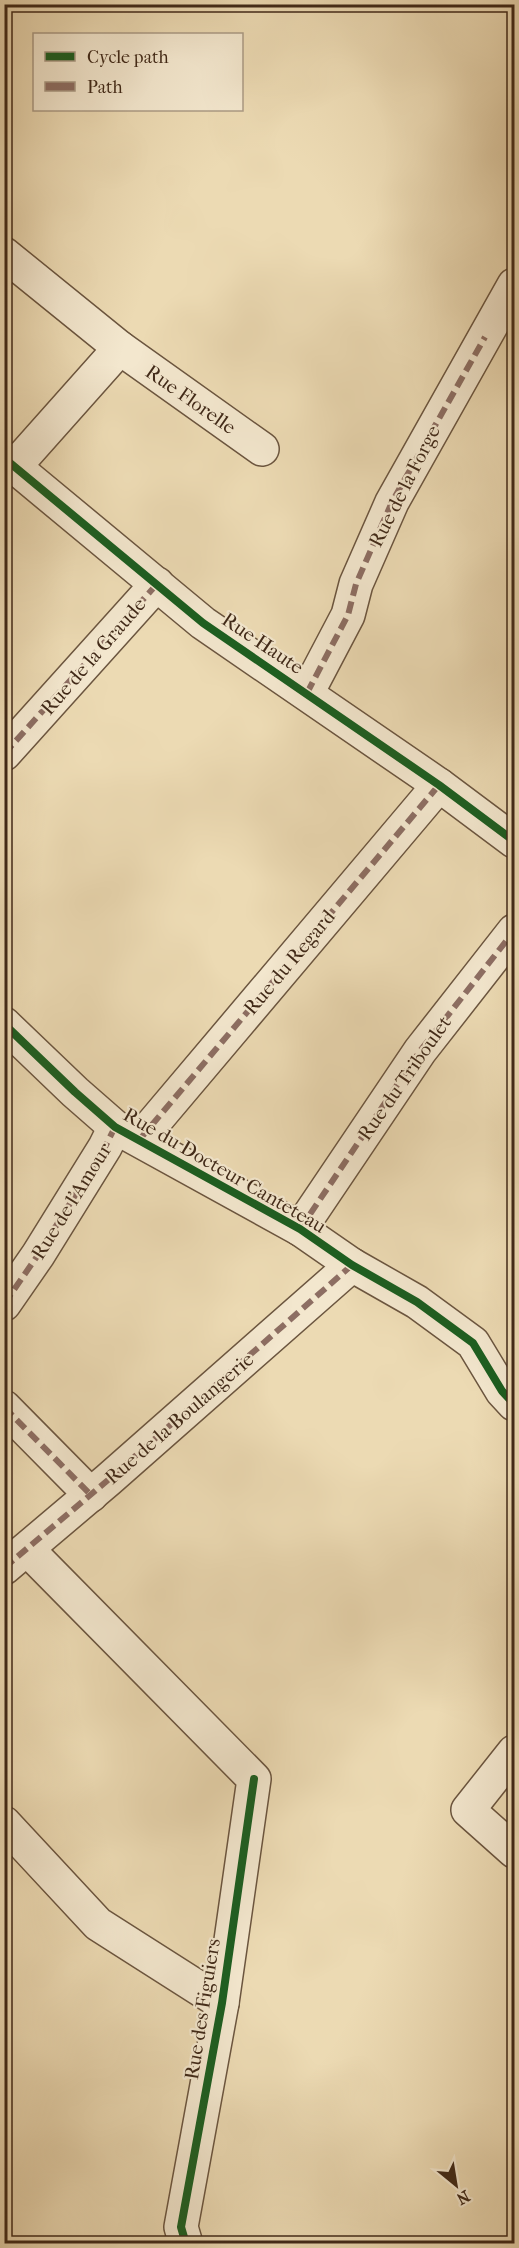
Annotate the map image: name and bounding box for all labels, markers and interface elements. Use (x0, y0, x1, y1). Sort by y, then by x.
legend (33, 33, 243, 111)
text: Cycle path (87, 47, 168, 68)
text: Path (87, 77, 123, 98)
street label: Rue Florelle (141, 360, 240, 439)
street label: Rue de la Forge (364, 421, 445, 551)
street label: Rue de la Graude (36, 593, 151, 720)
street label: Rue Haute (218, 608, 308, 679)
street label: Rue du Regard (239, 905, 340, 1019)
street label: Rue du Triboulet (353, 1012, 456, 1145)
street label: Rue du Docteur Canteteau (119, 1103, 331, 1238)
street label: Rue de l'Amour (26, 1138, 117, 1264)
street label: Rue de la Boulangerie (100, 1348, 258, 1489)
street label: Rue des Figuiers (180, 1937, 225, 2081)
north arrow (426, 2155, 486, 2215)
text: N (452, 2186, 473, 2209)

